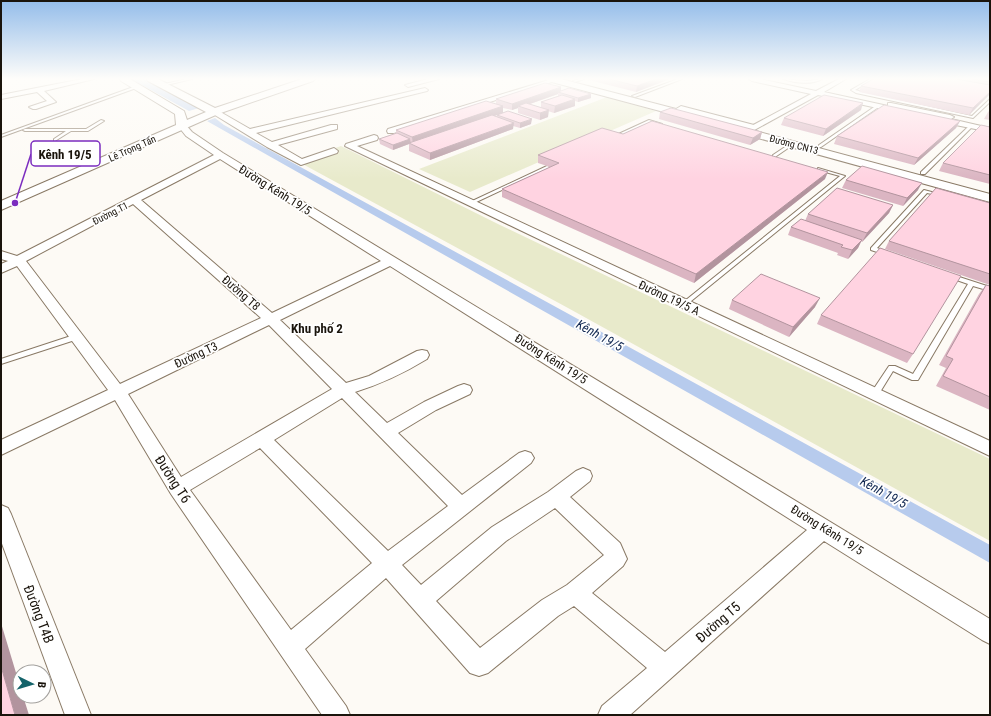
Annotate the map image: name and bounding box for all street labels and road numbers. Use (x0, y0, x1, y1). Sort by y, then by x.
street label: Lê Trọng Tấn (106, 132, 158, 165)
street label: Đường CN13 (768, 133, 820, 156)
street label: Đường Kênh 19/5 (236, 162, 314, 218)
street label: Đường T1 (91, 200, 130, 227)
street label: Đường T8 (219, 273, 263, 313)
street label: Đường 19/5 A (636, 278, 702, 318)
street label: Đường Kênh 19/5 (512, 331, 590, 387)
street label: Đường T3 (172, 339, 220, 371)
street label: Đường T6 (152, 452, 194, 506)
street label: Đường Kênh 19/5 (788, 502, 866, 558)
street label: Đường T4B (21, 582, 57, 646)
street label: Đường T5 (692, 598, 744, 646)

